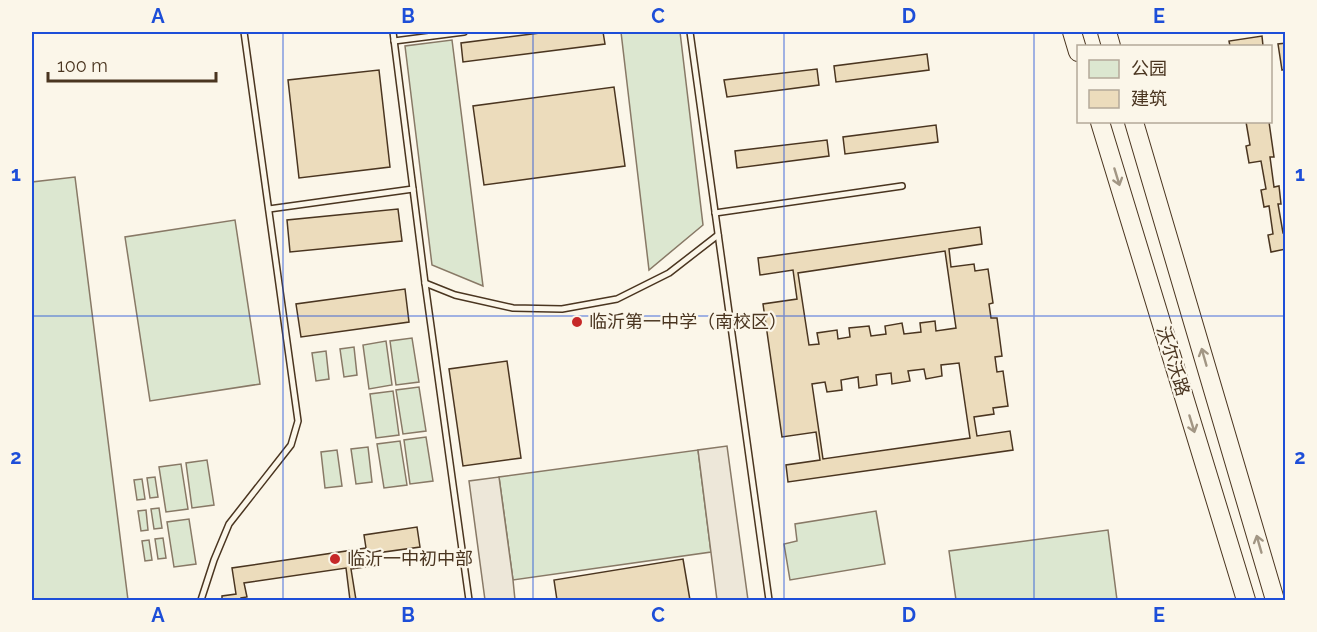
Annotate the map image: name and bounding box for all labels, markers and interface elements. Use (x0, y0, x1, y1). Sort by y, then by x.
text: A (151, 4, 165, 28)
text: B (401, 4, 415, 28)
text: C (651, 4, 665, 28)
text: D (902, 4, 916, 28)
text: E (1153, 4, 1165, 28)
scale bar (48, 45, 216, 83)
legend (1077, 45, 1272, 123)
text: 100 m (57, 55, 108, 76)
text: 公园 (1131, 58, 1167, 79)
text: 建筑 (1131, 88, 1167, 109)
text: 1 (11, 162, 21, 186)
text: 1 (1295, 162, 1305, 186)
one-way arrow (1112, 167, 1123, 186)
place label: 临沂第一中学（南校区） (589, 311, 787, 332)
marker: 临沂第一中学（南校区） (570, 315, 584, 329)
street label: 沃尔沃路 (1153, 323, 1194, 398)
one-way arrow (1198, 348, 1209, 367)
one-way arrow (1187, 414, 1198, 433)
text: 2 (10, 445, 22, 469)
text: 2 (1294, 445, 1306, 469)
one-way arrow (1253, 535, 1264, 554)
place label: 临沂一中初中部 (347, 548, 473, 569)
marker: 临沂一中初中部 (328, 552, 342, 566)
text: A (151, 603, 165, 627)
text: B (401, 603, 415, 627)
text: C (651, 603, 665, 627)
text: D (902, 603, 916, 627)
text: E (1153, 603, 1165, 627)

